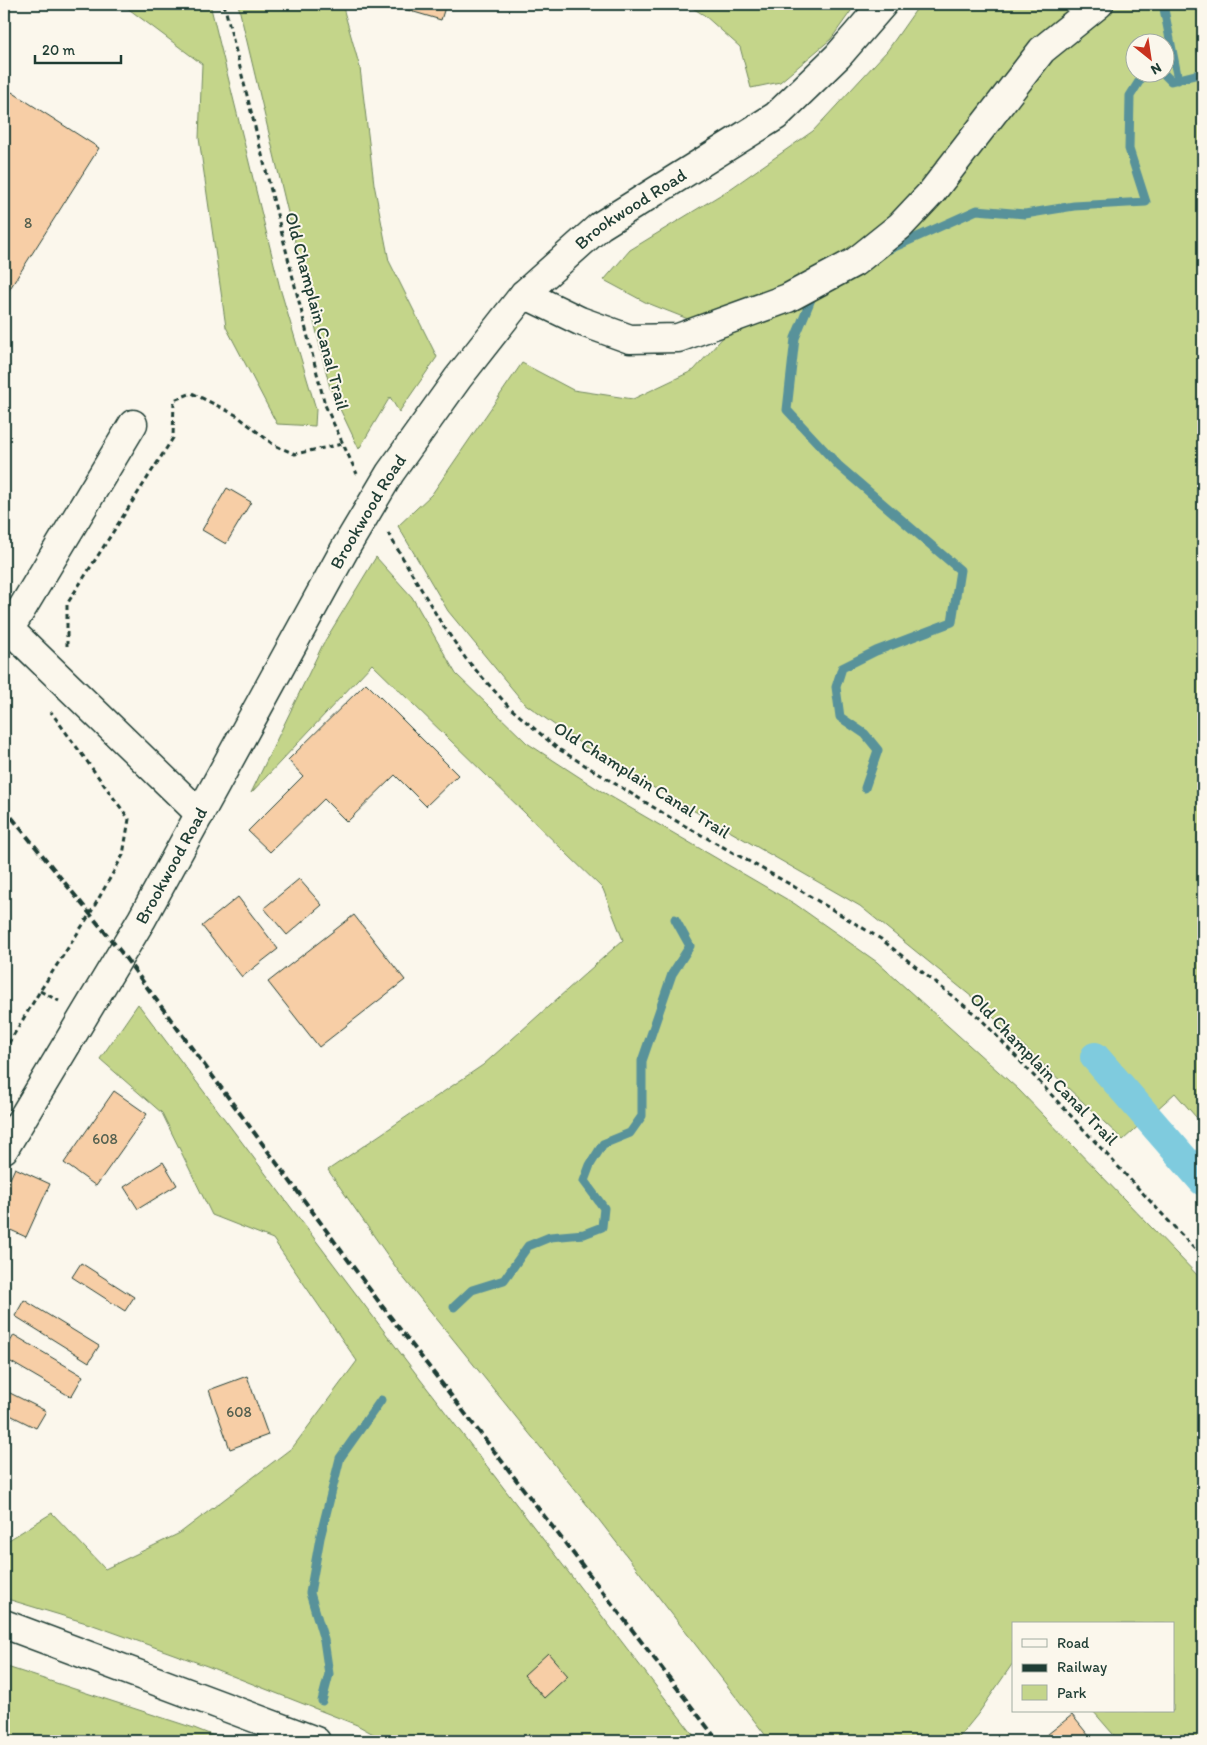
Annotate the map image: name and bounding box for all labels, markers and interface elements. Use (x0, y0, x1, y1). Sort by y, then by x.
scale bar (35, 32, 121, 64)
north arrow (1124, 32, 1174, 82)
text: 20 m (42, 41, 76, 59)
text: N (1148, 59, 1165, 79)
street label: Brookwood Road (570, 164, 691, 254)
street label: Old Champlain Canal Trail (280, 210, 354, 412)
house number: 8 (24, 214, 32, 232)
street label: Brookwood Road (325, 450, 411, 573)
street label: Old Champlain Canal Trail (550, 717, 734, 843)
street label: Brookwood Road (130, 803, 212, 928)
street label: Old Champlain Canal Trail (965, 988, 1123, 1150)
house number: 608 (92, 1130, 118, 1148)
house number: 608 (226, 1403, 252, 1421)
legend (1012, 1622, 1174, 1712)
text: Road (1057, 1634, 1090, 1652)
text: Railway (1057, 1658, 1107, 1676)
text: Park (1057, 1684, 1087, 1702)

